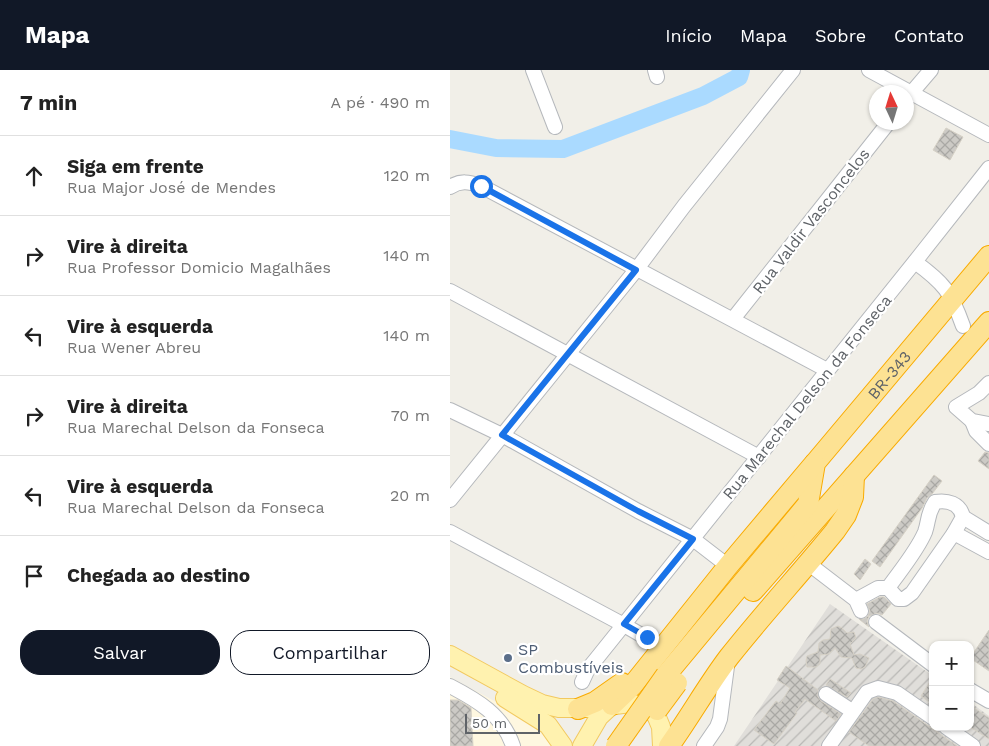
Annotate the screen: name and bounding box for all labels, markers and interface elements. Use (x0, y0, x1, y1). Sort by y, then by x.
text: Mapa (25, 21, 90, 49)
text: Início (665, 25, 712, 46)
text: Mapa (740, 25, 787, 46)
text: Sobre (815, 25, 866, 46)
text: Contato (894, 25, 964, 46)
north arrow (869, 85, 914, 130)
text: 7 min (20, 90, 77, 115)
text: A pé · 490 m (331, 93, 430, 112)
street label: Rua Valdir Vasconcelos (748, 145, 874, 297)
text: Siga em frente (67, 155, 204, 178)
icon: ahead (20, 162, 48, 190)
text: 120 m (384, 166, 430, 185)
route start (470, 175, 493, 198)
text: Rua Major José de Mendes (67, 178, 276, 197)
text: Vire à direita (67, 235, 188, 258)
icon: right (20, 242, 48, 270)
text: 140 m (383, 246, 430, 265)
text: Rua Professor Domicio Magalhães (67, 258, 331, 277)
street label: Rua Marechal Delson da Fonseca (719, 291, 895, 503)
text: Vire à esquerda (67, 315, 213, 338)
icon: left (20, 322, 48, 350)
text: 140 m (383, 326, 430, 345)
text: Rua Wener Abreu (67, 338, 201, 357)
street label: BR-343 (864, 347, 915, 403)
text: Vire à direita (67, 395, 188, 418)
icon: right (20, 402, 48, 430)
text: 70 m (391, 406, 430, 425)
text: Rua Marechal Delson da Fonseca (67, 418, 325, 437)
text: Vire à esquerda (67, 475, 213, 498)
icon: left (20, 482, 48, 510)
text: 20 m (390, 486, 430, 505)
text: Rua Marechal Delson da Fonseca (67, 498, 325, 517)
icon: arrive (20, 562, 48, 590)
text: Chegada ao destino (67, 564, 250, 587)
route end (636, 626, 659, 649)
button: Salvar (20, 630, 220, 675)
button: Compartilhar (230, 630, 430, 675)
place label: SP Combustíveis (518, 640, 623, 677)
map controls (929, 641, 974, 731)
button: + (929, 641, 974, 686)
marker: SP Combustíveis (502, 652, 514, 664)
button: − (929, 686, 974, 731)
scale bar (465, 711, 540, 734)
text: 50 m (472, 715, 507, 731)

